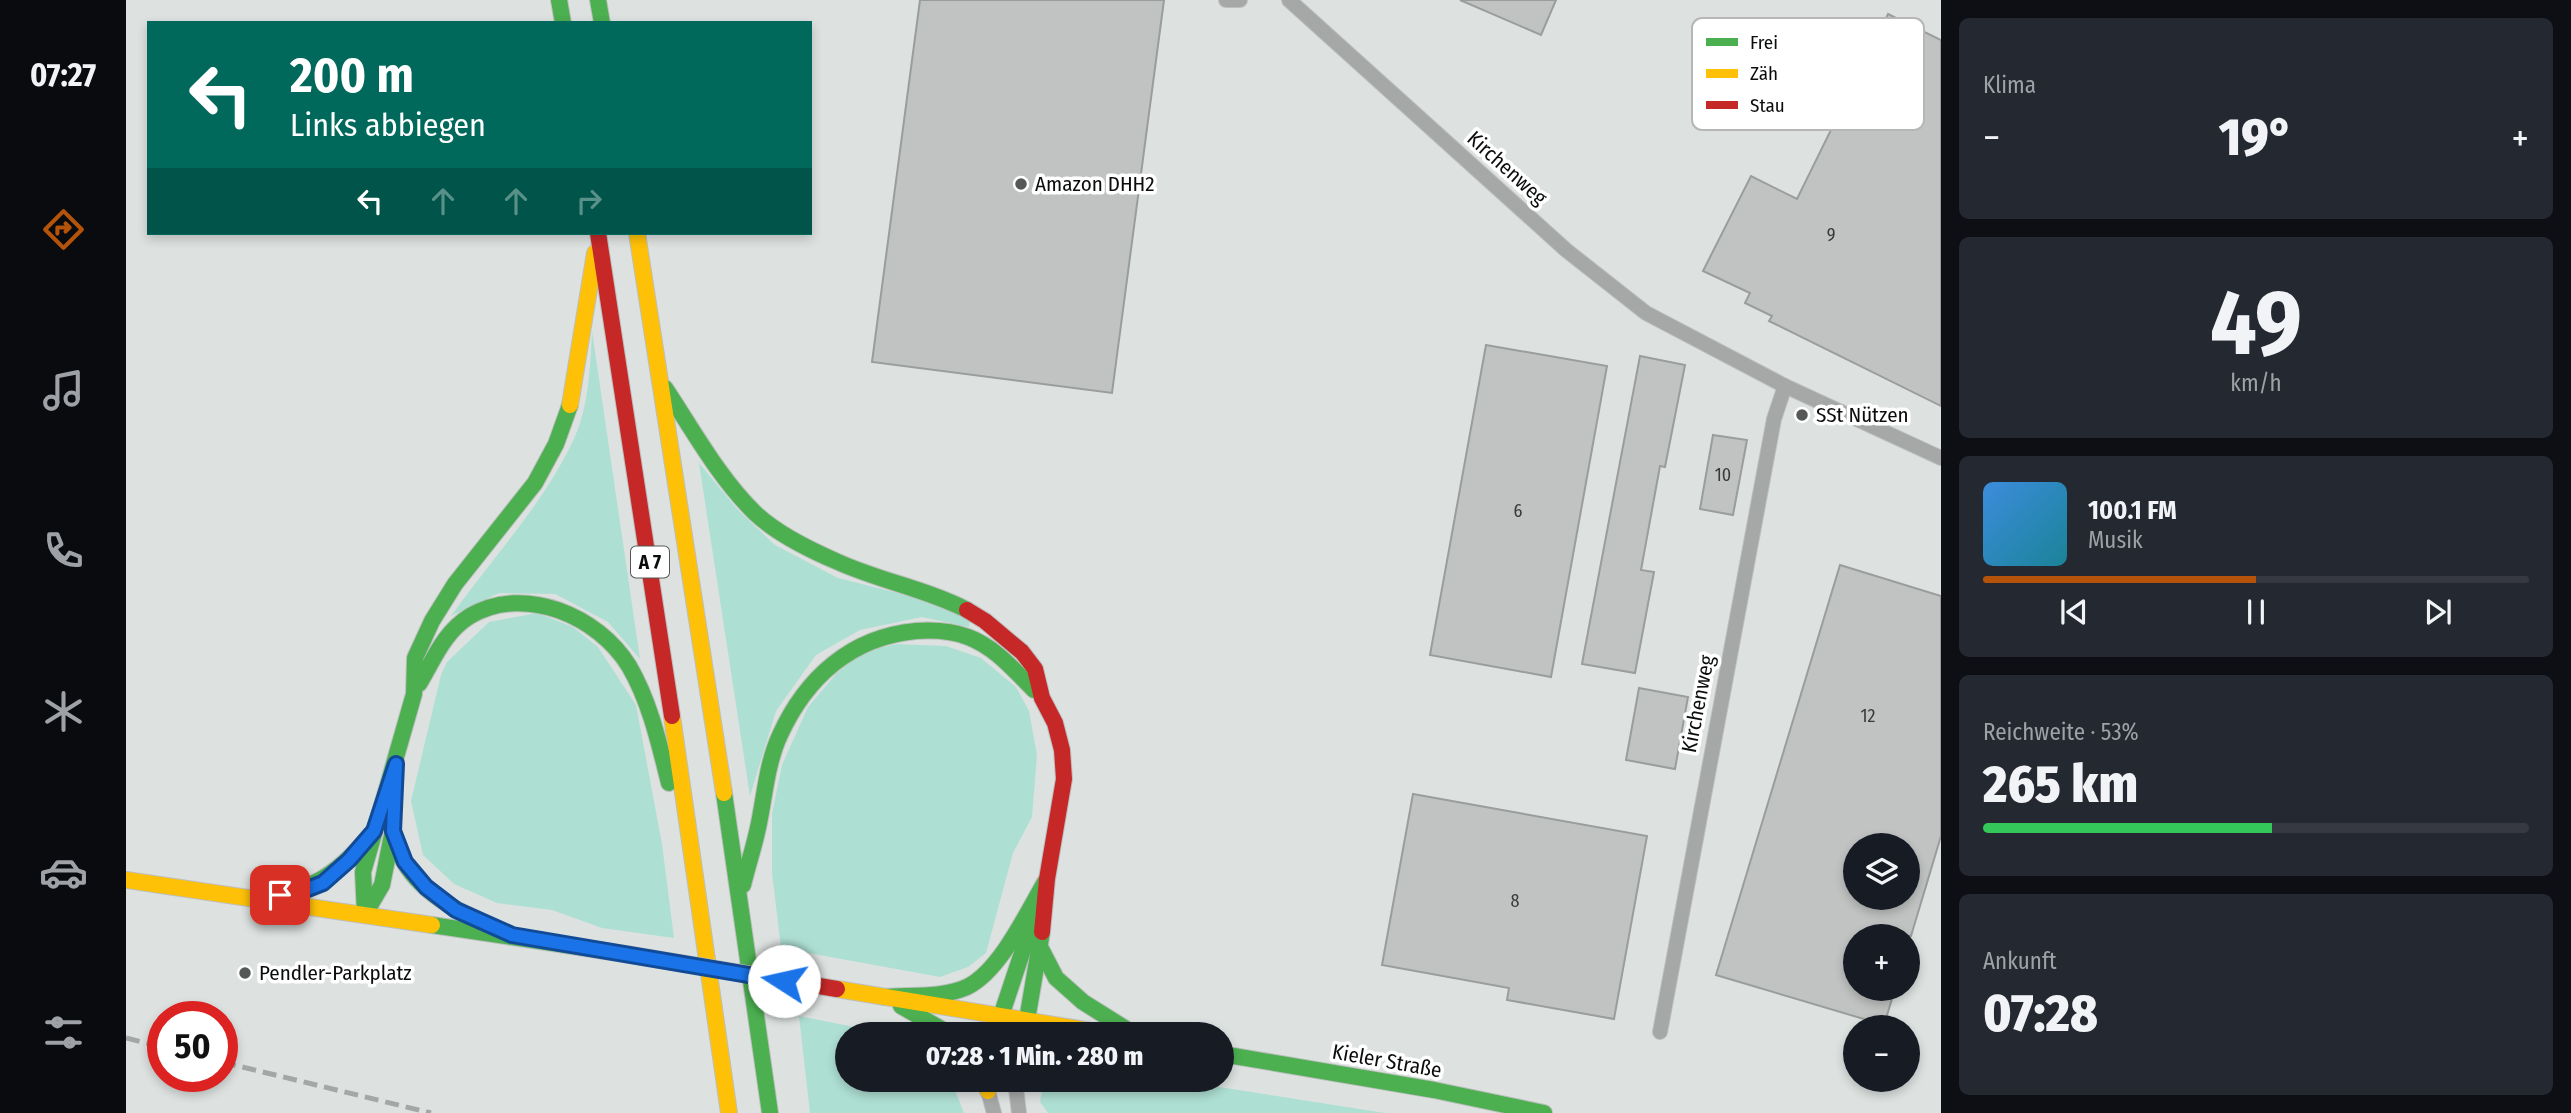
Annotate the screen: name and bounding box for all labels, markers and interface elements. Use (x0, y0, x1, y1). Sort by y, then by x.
legend (1692, 18, 1924, 130)
text: Frei (1750, 31, 1778, 54)
text: 200 m (290, 46, 414, 105)
icon: left (175, 49, 266, 140)
text: 07:27 (30, 56, 96, 94)
text: Zäh (1750, 62, 1778, 85)
text: Klima (1983, 71, 2036, 99)
text: Stau (1750, 94, 1785, 117)
text: Links abbiegen (290, 106, 486, 144)
text: 19° (2219, 106, 2293, 169)
text: − (1983, 115, 2000, 161)
text: + (2512, 115, 2529, 161)
street label: Kirchenweg (1462, 125, 1552, 211)
place label: Amazon DHH2 (1035, 171, 1155, 197)
marker: Amazon DHH2 (1013, 176, 1029, 192)
icon: left (351, 182, 389, 220)
icon: ahead (424, 182, 462, 220)
icon: ahead (497, 182, 535, 220)
icon: right (570, 182, 608, 220)
icon: directions (39, 205, 88, 254)
house number: 9 (1827, 224, 1835, 246)
text: 49 (2210, 269, 2302, 378)
icon: music (39, 366, 88, 415)
text: km/h (2230, 369, 2282, 397)
place label: SSt Nützen (1816, 402, 1909, 428)
marker: SSt Nützen (1794, 407, 1810, 423)
house number: 10 (1715, 464, 1731, 486)
text: 100.1 FM (2088, 495, 2177, 526)
house number: 6 (1514, 500, 1523, 522)
icon: phone (39, 526, 88, 575)
text: Musik (2088, 526, 2143, 554)
road number: A 7 (631, 547, 669, 578)
icon: previous (2055, 593, 2093, 631)
icon: pause (2237, 593, 2275, 631)
icon: next (2419, 593, 2457, 631)
street label: Kirchenweg (1676, 653, 1720, 755)
icon: climate (39, 687, 88, 736)
house number: 12 (1861, 705, 1876, 727)
text: Reichweite · 53% (1983, 718, 2139, 746)
text: 265 km (1983, 753, 2138, 816)
map controls (1843, 833, 1920, 1092)
button: layers (1843, 833, 1920, 910)
icon: car (39, 848, 88, 897)
pin (250, 865, 310, 925)
icon: arrive (261, 876, 299, 914)
house number: 8 (1511, 890, 1520, 912)
button: + (1843, 924, 1920, 1001)
position arrow (747, 944, 821, 1018)
text: Ankunft (1983, 947, 2057, 975)
place label: Pendler-Parkplatz (259, 960, 412, 986)
marker: Pendler-Parkplatz (237, 965, 253, 981)
text: 07:28 (1983, 982, 2098, 1045)
speed limit sign: 50 (147, 1001, 238, 1092)
icon: filters (39, 1008, 88, 1057)
button: − (1843, 1015, 1920, 1092)
street label: Kieler Straße (1330, 1039, 1444, 1083)
text: 07:28 · 1 Min. · 280 m (926, 1041, 1143, 1072)

